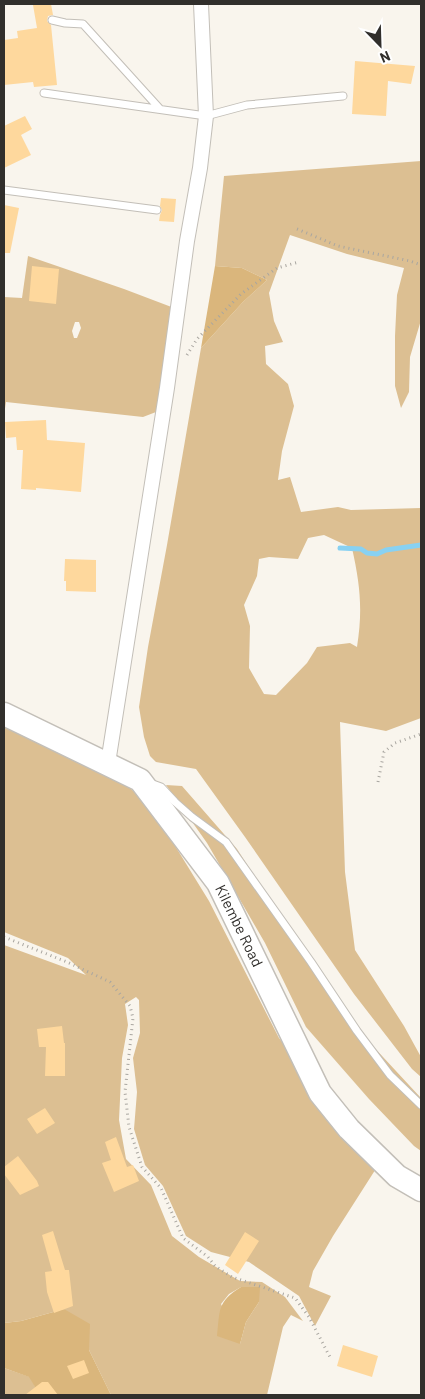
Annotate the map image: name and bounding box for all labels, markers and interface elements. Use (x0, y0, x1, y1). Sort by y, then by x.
north arrow (355, 20, 405, 70)
text: N (378, 48, 393, 67)
street label: Kilembe Road (212, 881, 267, 969)

